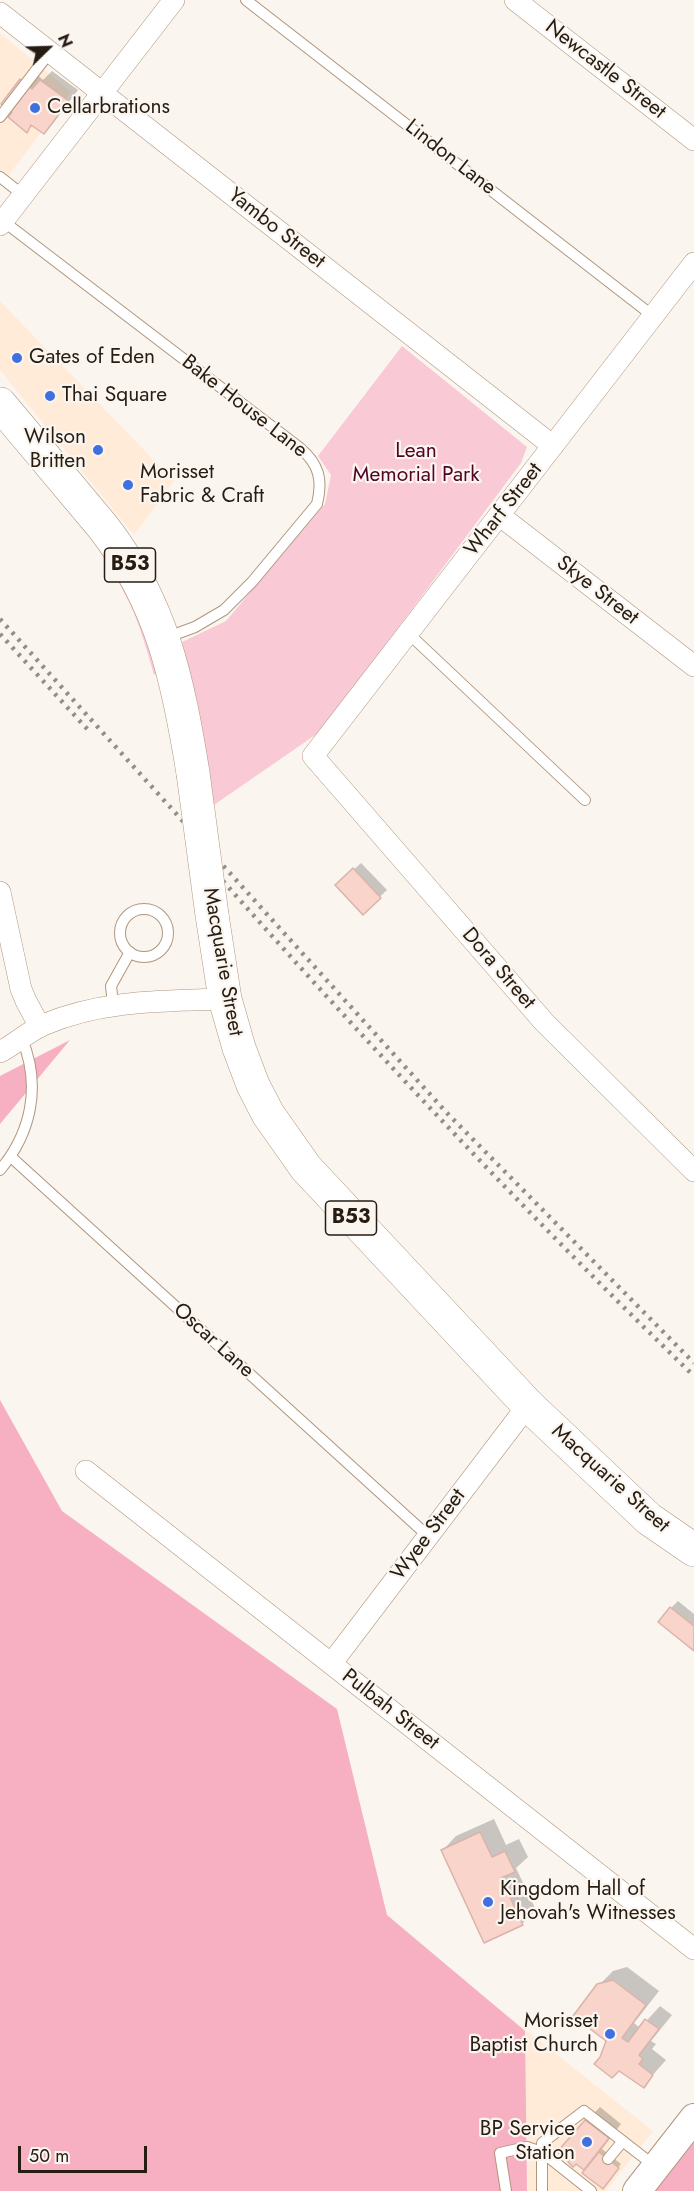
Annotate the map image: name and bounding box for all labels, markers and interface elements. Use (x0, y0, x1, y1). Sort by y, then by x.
street label: Newcastle Street (540, 15, 670, 125)
north arrow (18, 18, 78, 78)
text: N (52, 30, 78, 51)
place label: Cellarbrations (47, 95, 170, 121)
marker: Cellarbrations (28, 101, 42, 115)
street label: Lindon Lane (400, 115, 500, 201)
street label: Yambo Street (223, 183, 329, 275)
place label: Gates of Eden (29, 345, 155, 371)
street label: Bake House Lane (176, 350, 312, 464)
marker: Gates of Eden (10, 351, 24, 365)
place label: Thai Square (62, 383, 167, 409)
marker: Thai Square (43, 389, 57, 403)
place label: Wilson Britten (24, 425, 86, 475)
park label: Lean Memorial Park (353, 439, 479, 489)
marker: Wilson Britten (91, 443, 105, 457)
street label: Wharf Street (460, 458, 548, 562)
place label: Morisset Fabric & Craft (140, 460, 264, 510)
marker: Morisset Fabric & Craft (121, 478, 135, 492)
road number: B53 (104, 548, 156, 582)
street label: Skye Street (551, 551, 643, 631)
street label: Macquarie Street (197, 886, 247, 1038)
street label: Dora Street (456, 923, 540, 1015)
road number: B53 (326, 1201, 376, 1235)
street label: Oscar Lane (167, 1298, 259, 1384)
street label: Macquarie Street (546, 1419, 674, 1539)
street label: Wyee Street (387, 1484, 471, 1586)
street label: Pulbah Street (336, 1664, 444, 1756)
place label: Kingdom Hall of Jehovah's Witnesses (500, 1877, 676, 1927)
marker: Kingdom Hall of Jehovah's Witnesses (481, 1895, 495, 1909)
place label: Morisset Baptist Church (470, 2009, 598, 2059)
marker: Morisset Baptist Church (603, 2027, 617, 2041)
place label: BP Service Station (480, 2117, 575, 2167)
scale bar (21, 2134, 150, 2172)
marker: BP Service Station (580, 2135, 594, 2149)
text: 50 m (29, 2143, 69, 2169)

